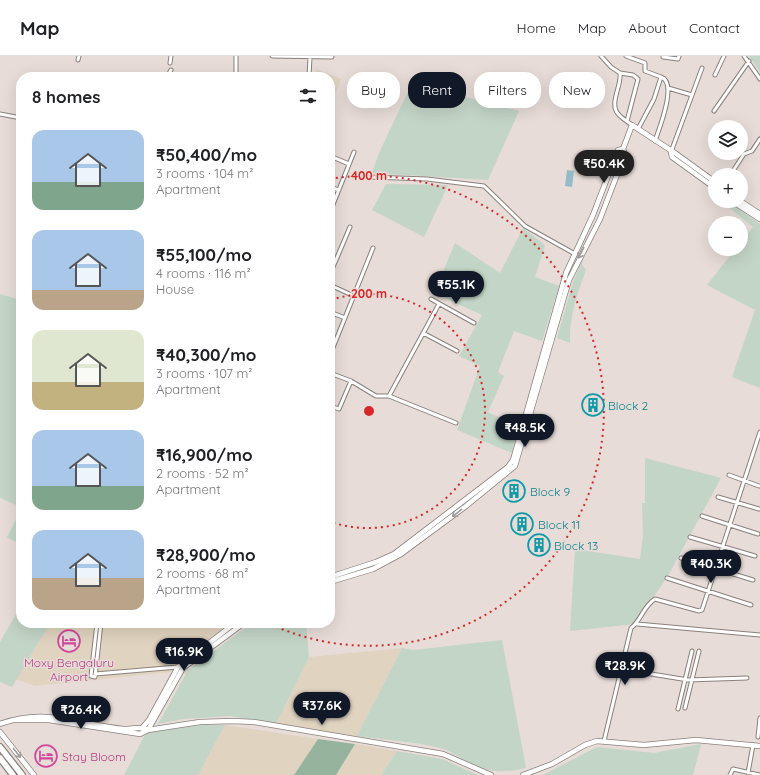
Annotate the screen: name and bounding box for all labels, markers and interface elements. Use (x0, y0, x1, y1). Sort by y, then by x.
text: Map (20, 16, 59, 40)
text: Home (517, 19, 556, 37)
text: Map (578, 19, 606, 37)
text: About (628, 19, 667, 37)
text: Contact (689, 19, 740, 37)
chip: Buy (347, 72, 400, 108)
chip: Rent (408, 72, 466, 108)
chip: Filters (474, 72, 541, 108)
chip: New (549, 72, 605, 108)
icon: filters (297, 85, 319, 107)
text: 8 homes (32, 86, 101, 107)
map controls (708, 120, 748, 256)
button: layers (708, 120, 748, 160)
text: ₹50,400/mo (156, 144, 257, 165)
icon: home (64, 146, 112, 194)
pin: ₹50.4K (571, 150, 637, 184)
text: ₹50.4K (583, 155, 625, 171)
text: 3 rooms · 104 m² (156, 165, 253, 181)
text: 400 m (351, 168, 387, 183)
button: + (708, 168, 748, 208)
text: Apartment (156, 181, 221, 197)
button: − (708, 216, 748, 256)
text: ₹55,100/mo (156, 244, 252, 265)
icon: home (64, 246, 112, 294)
one-way arrow (577, 247, 585, 259)
text: 4 rooms · 116 m² (156, 265, 251, 281)
pin: ₹55.1K (423, 271, 489, 305)
text: ₹55.1K (437, 276, 475, 292)
text: House (156, 281, 194, 297)
text: 200 m (351, 286, 387, 301)
text: ₹40,300/mo (156, 344, 256, 365)
icon: home (64, 346, 112, 394)
text: 3 rooms · 107 m² (156, 365, 252, 381)
text: Apartment (156, 381, 221, 397)
building icon: Block 2 (580, 392, 606, 418)
place label: Block 2 (608, 398, 649, 413)
centre of rings (362, 404, 376, 418)
pin: ₹48.5K (492, 414, 558, 448)
text: ₹48.5K (504, 419, 546, 435)
text: ₹16,900/mo (156, 444, 253, 465)
icon: home (64, 446, 112, 494)
text: 2 rooms · 52 m² (156, 465, 249, 481)
building icon: Block 9 (501, 478, 527, 504)
text: Apartment (156, 481, 221, 497)
place label: Block 9 (530, 484, 571, 499)
one-way arrow (452, 509, 463, 517)
building icon: Block 11 (509, 511, 535, 537)
place label: Block 11 (538, 517, 580, 532)
building icon: Block 13 (526, 532, 552, 558)
place label: Block 13 (554, 538, 598, 553)
text: ₹28,900/mo (156, 544, 256, 565)
icon: home (64, 546, 112, 594)
pin: ₹40.3K (678, 550, 744, 584)
text: ₹40.3K (690, 555, 732, 571)
text: 2 rooms · 68 m² (156, 565, 248, 581)
text: Apartment (156, 581, 221, 597)
hotel icon: Moxy Bengaluru Airport (56, 628, 82, 654)
pin: ₹16.9K (151, 638, 217, 672)
text: ₹16.9K (165, 643, 203, 659)
pin: ₹28.9K (592, 652, 658, 686)
place label: Moxy Bengaluru Airport (24, 655, 114, 684)
text: ₹28.9K (605, 657, 645, 673)
pin: ₹37.6K (289, 692, 355, 726)
pin: ₹26.4K (48, 696, 114, 730)
text: ₹37.6K (302, 697, 342, 713)
text: ₹26.4K (61, 701, 101, 717)
hotel icon: Stay Bloom (33, 743, 59, 769)
one-way arrow (13, 748, 22, 759)
place label: Stay Bloom (62, 749, 126, 764)

